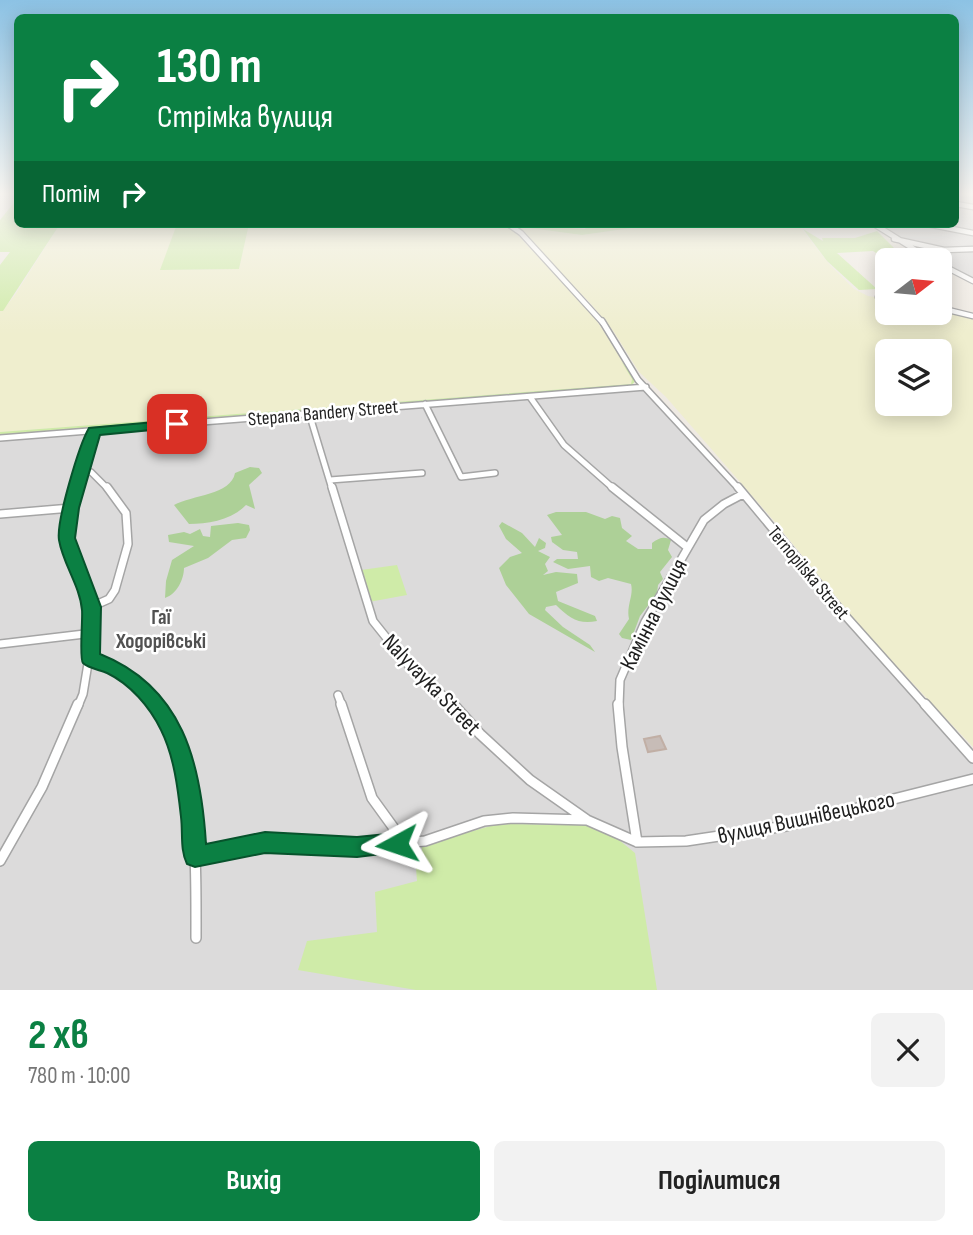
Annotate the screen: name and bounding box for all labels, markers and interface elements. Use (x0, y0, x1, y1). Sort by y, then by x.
text: 130 m (157, 38, 262, 97)
icon: right (42, 42, 133, 133)
text: Стрімка вулиця (157, 98, 333, 137)
icon: right (114, 175, 152, 213)
text: Потім (42, 179, 100, 210)
north arrow (875, 248, 952, 326)
map controls (875, 248, 952, 416)
button: layers (875, 339, 952, 416)
pin (147, 394, 207, 454)
street label: Stepana Bandery Street (247, 395, 399, 432)
icon: arrive (158, 405, 196, 443)
street label: Ternopilska Street (762, 522, 854, 625)
street label: Камінна вулиця (614, 554, 694, 675)
district label: Гаї Ходорівські (115, 605, 206, 654)
street label: Nalyvayka Street (376, 628, 486, 741)
street label: вулиця Вишнівецького (715, 786, 897, 850)
position arrow (360, 807, 434, 881)
text: 2 хв (28, 1010, 89, 1061)
button: close (871, 1013, 945, 1087)
text: 780 m · 10:00 (28, 1062, 131, 1090)
button: Вихід (28, 1141, 480, 1221)
button: Поділитися (494, 1141, 945, 1221)

